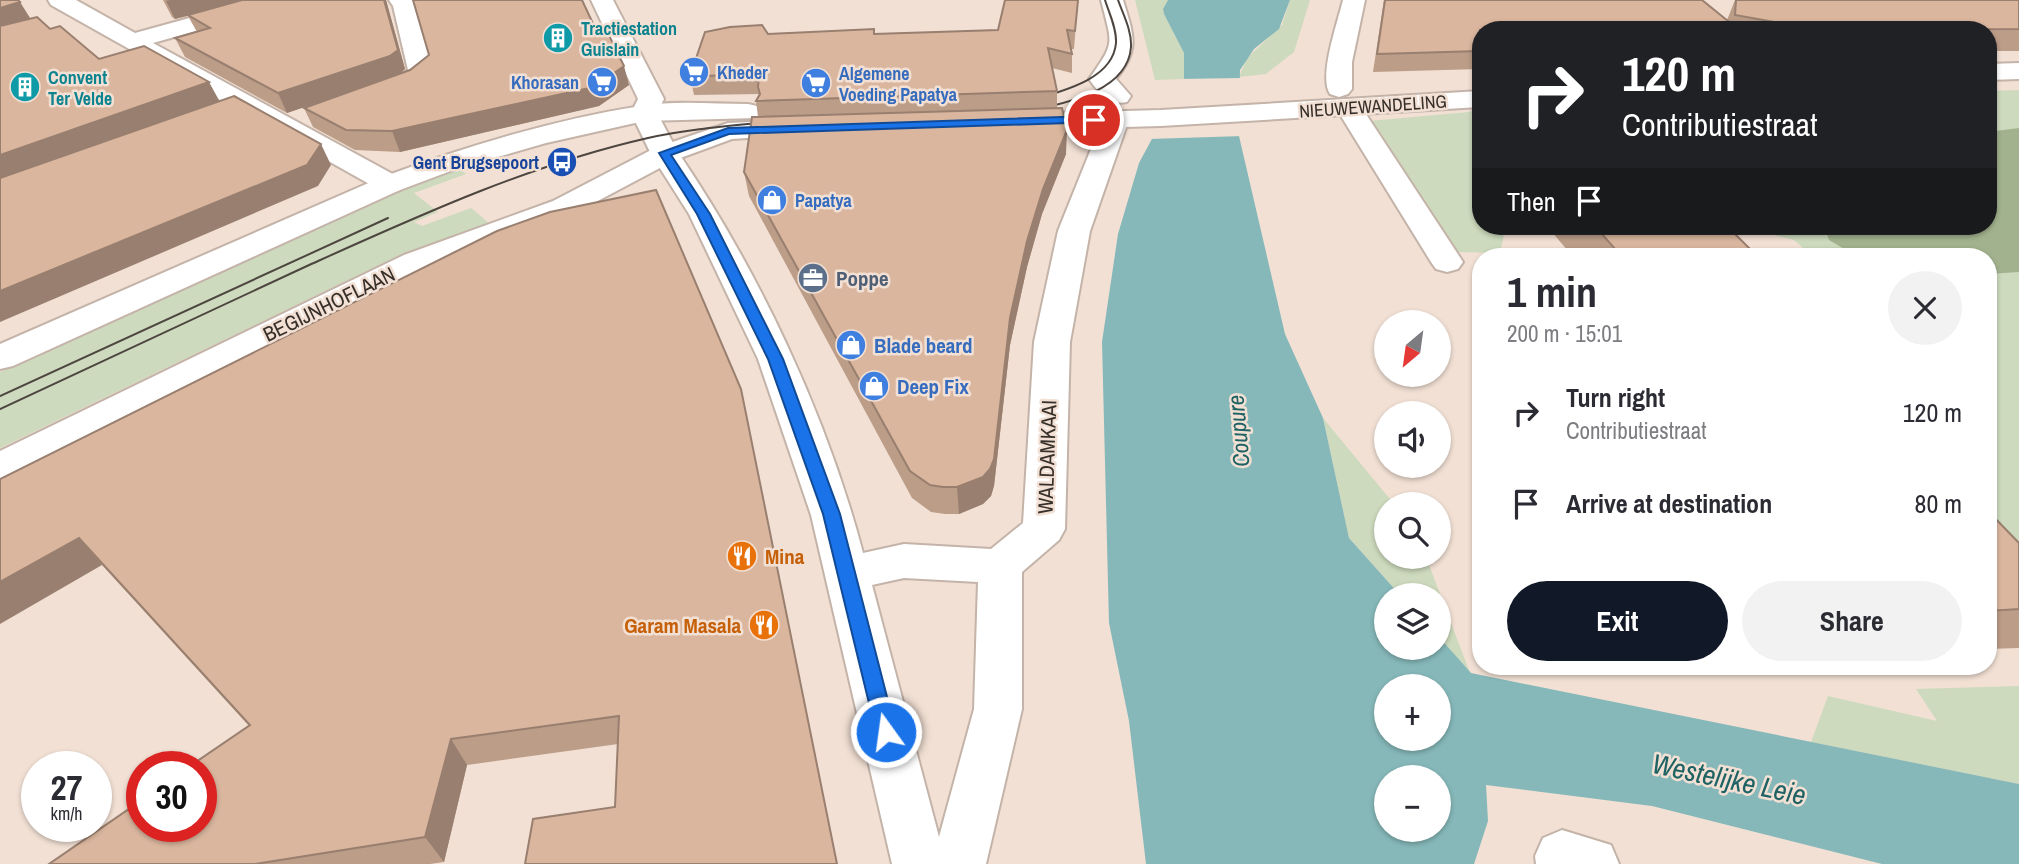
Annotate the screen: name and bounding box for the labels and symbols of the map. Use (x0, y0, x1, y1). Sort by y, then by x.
place label: Tractiestation Guislain (581, 16, 677, 62)
building icon: Tractiestation Guislain (541, 21, 575, 55)
supermarket icon: Kheder (677, 55, 711, 89)
place label: Kheder (717, 60, 768, 85)
place label: Algemene Voeding Papatya (839, 61, 958, 107)
place label: Convent Ter Velde (48, 65, 112, 111)
supermarket icon: Khorasan (585, 65, 619, 99)
supermarket icon: Algemene Voeding Papatya (799, 66, 833, 100)
building icon: Convent Ter Velde (8, 70, 42, 104)
place label: Khorasan (511, 70, 579, 95)
street label: NIEUWEWANDELING (1298, 88, 1448, 124)
pin (1064, 90, 1124, 150)
bus stop icon: Gent Brugsepoort (545, 145, 579, 179)
place label: Gent Brugsepoort (413, 150, 539, 175)
shop icon: Papatya (755, 183, 789, 217)
place label: Papatya (795, 188, 852, 213)
street label: BEGIJNHOFLAAN (258, 260, 400, 348)
office icon: Poppe (796, 261, 830, 295)
place label: Poppe (836, 264, 889, 293)
north arrow (1374, 310, 1451, 387)
shop icon: Blade beard (834, 328, 868, 362)
place label: Blade beard (874, 331, 973, 360)
shop icon: Deep Fix (857, 369, 891, 403)
place label: Deep Fix (897, 372, 969, 401)
water label: Coupure (1219, 394, 1257, 468)
street label: WALDAMKAAI (1031, 399, 1063, 515)
restaurant icon: Mina (725, 539, 759, 573)
place label: Mina (765, 542, 805, 571)
restaurant icon: Garam Masala (747, 608, 781, 642)
place label: Garam Masala (624, 611, 741, 640)
position arrow (849, 695, 923, 769)
water label: Westelijke Leie (1649, 744, 1809, 814)
speed limit sign: 30 (126, 751, 217, 842)

